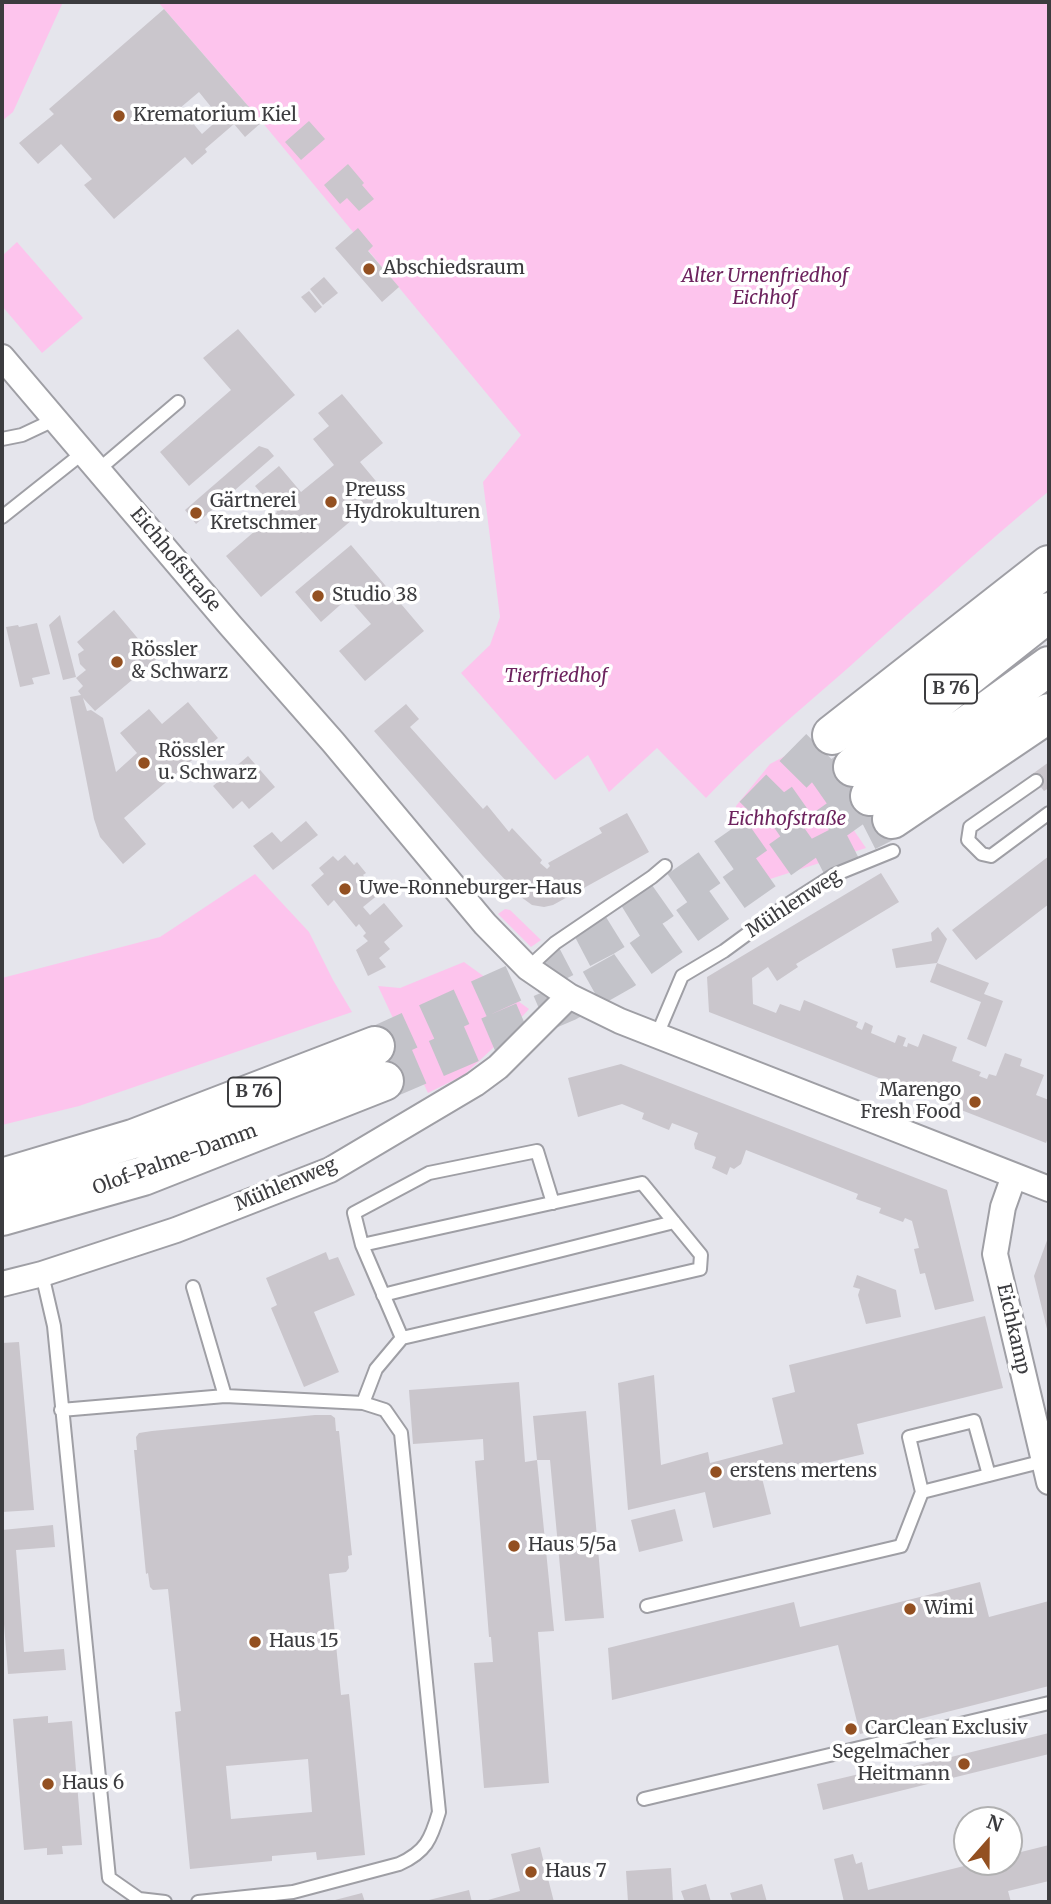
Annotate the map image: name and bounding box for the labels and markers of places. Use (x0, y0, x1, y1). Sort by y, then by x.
place label: Krematorium Kiel (133, 105, 297, 127)
marker: Krematorium Kiel (111, 108, 127, 124)
place label: Abschiedsraum (383, 258, 525, 280)
marker: Abschiedsraum (361, 261, 377, 277)
place label: Preuss Hydrokulturen (345, 480, 480, 524)
place label: Gärtnerei Kretschmer (210, 491, 318, 535)
marker: Preuss Hydrokulturen (323, 494, 339, 510)
marker: Gärtnerei Kretschmer (188, 505, 204, 521)
place label: Studio 38 (332, 585, 418, 607)
marker: Studio 38 (310, 588, 326, 604)
place label: Rössler & Schwarz (131, 640, 228, 684)
marker: Rössler & Schwarz (109, 654, 125, 670)
place label: Rössler u. Schwarz (158, 741, 257, 785)
marker: Rössler u. Schwarz (136, 755, 152, 771)
place label: Uwe-Ronneburger-Haus (359, 878, 582, 900)
marker: Uwe-Ronneburger-Haus (337, 881, 353, 897)
place label: Marengo Fresh Food (860, 1080, 961, 1124)
marker: Marengo Fresh Food (967, 1094, 983, 1110)
place label: erstens mertens (730, 1461, 877, 1483)
marker: erstens mertens (708, 1464, 724, 1480)
place label: Haus 5/5a (528, 1535, 617, 1557)
marker: Haus 5/5a (506, 1538, 522, 1554)
place label: Wimi (924, 1598, 974, 1620)
marker: Wimi (902, 1601, 918, 1617)
place label: Haus 15 (269, 1631, 339, 1653)
marker: Haus 15 (247, 1634, 263, 1650)
place label: CarClean Exclusiv (865, 1718, 1028, 1740)
marker: CarClean Exclusiv (843, 1721, 859, 1737)
place label: Segelmacher Heitmann (832, 1742, 950, 1786)
marker: Segelmacher Heitmann (956, 1756, 972, 1772)
place label: Haus 6 (62, 1773, 124, 1795)
marker: Haus 6 (40, 1776, 56, 1792)
place label: Haus 7 (545, 1861, 607, 1883)
marker: Haus 7 (523, 1864, 539, 1880)

